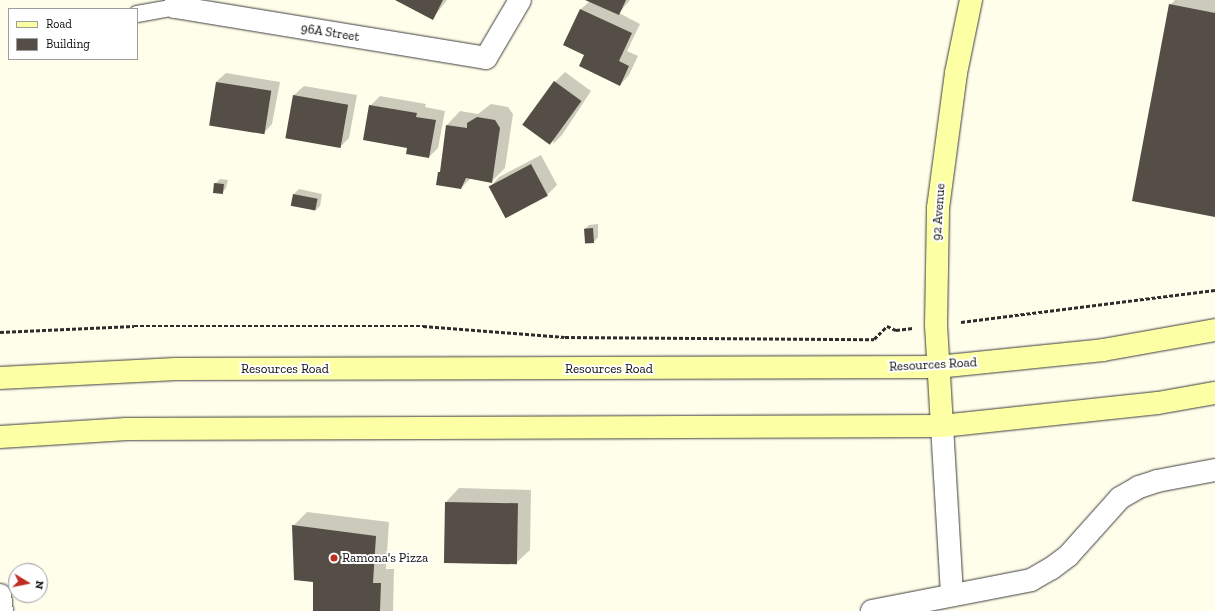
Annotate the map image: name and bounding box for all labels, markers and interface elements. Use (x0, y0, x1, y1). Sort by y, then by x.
legend (8, 8, 138, 60)
text: Road (46, 17, 72, 31)
street label: 96A Street (299, 21, 361, 45)
text: Building (46, 37, 90, 51)
street label: 92 Avenue (929, 183, 949, 241)
street label: Resources Road (889, 355, 977, 375)
street label: Resources Road (241, 361, 329, 377)
street label: Resources Road (565, 361, 653, 377)
place label: Ramona's Pizza (342, 550, 428, 566)
marker: Ramona's Pizza (329, 553, 339, 563)
north arrow (8, 563, 48, 603)
text: N (32, 580, 46, 590)

